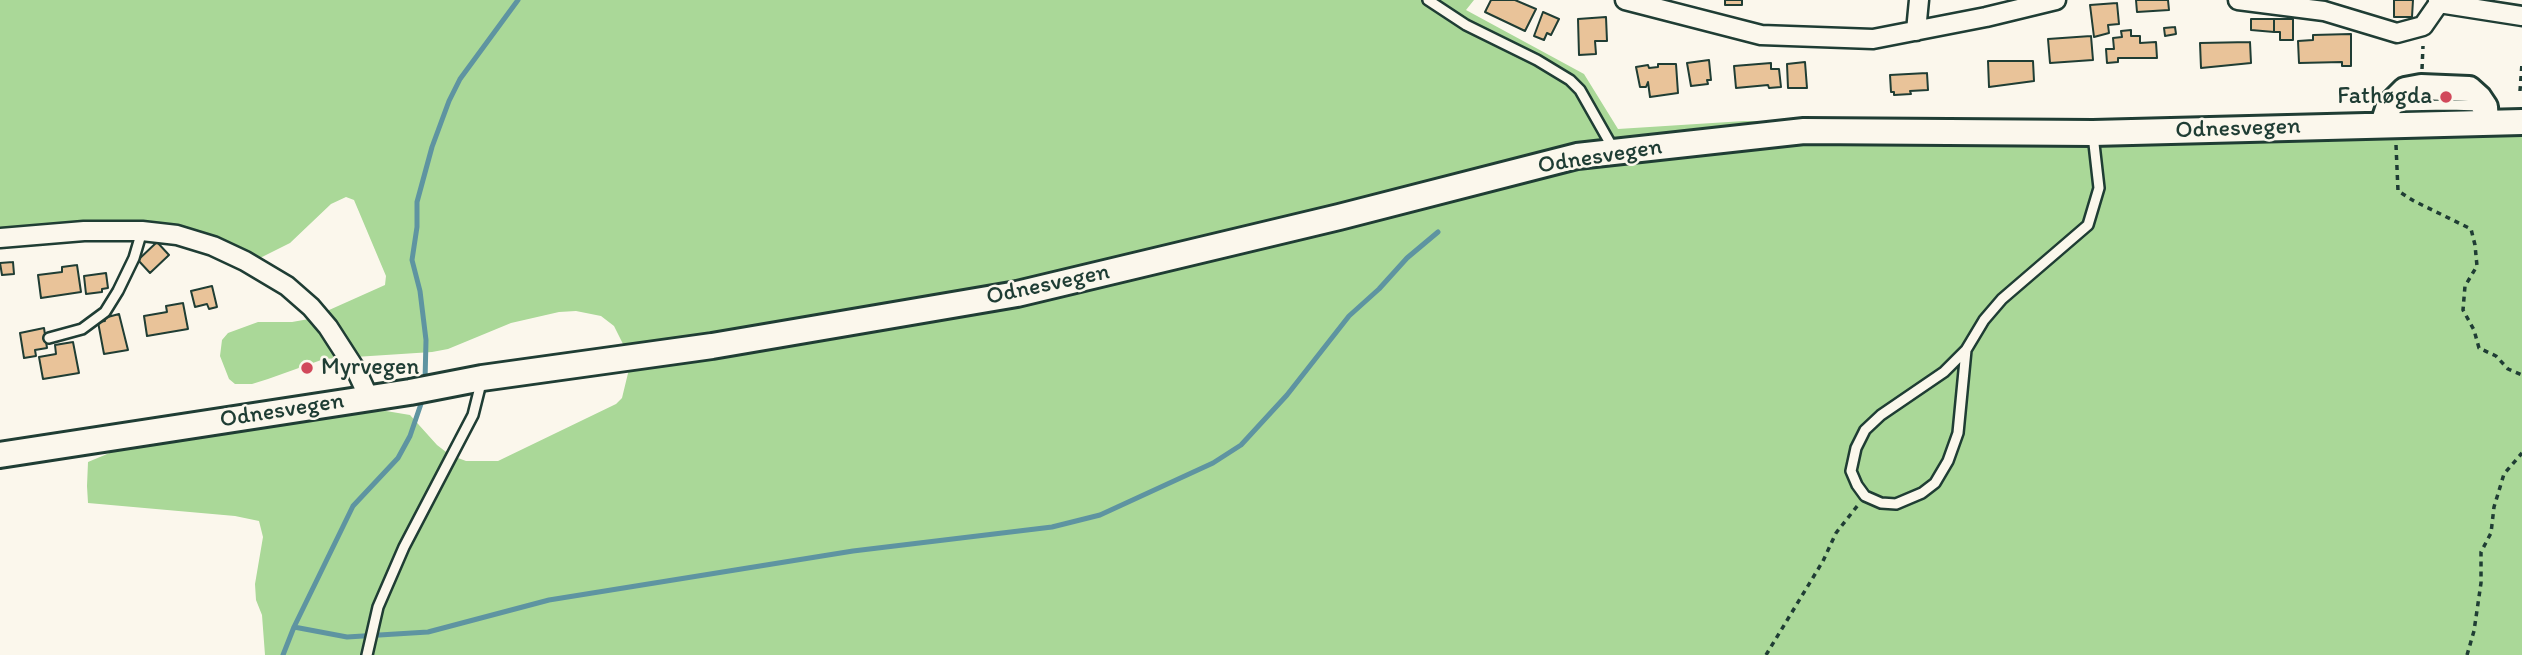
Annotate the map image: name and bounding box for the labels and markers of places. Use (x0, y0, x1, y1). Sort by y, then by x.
place label: Fathøgda (2337, 83, 2432, 111)
marker: Fathøgda (2438, 89, 2454, 105)
place label: Myrvegen (321, 354, 419, 382)
marker: Myrvegen (299, 360, 315, 376)

